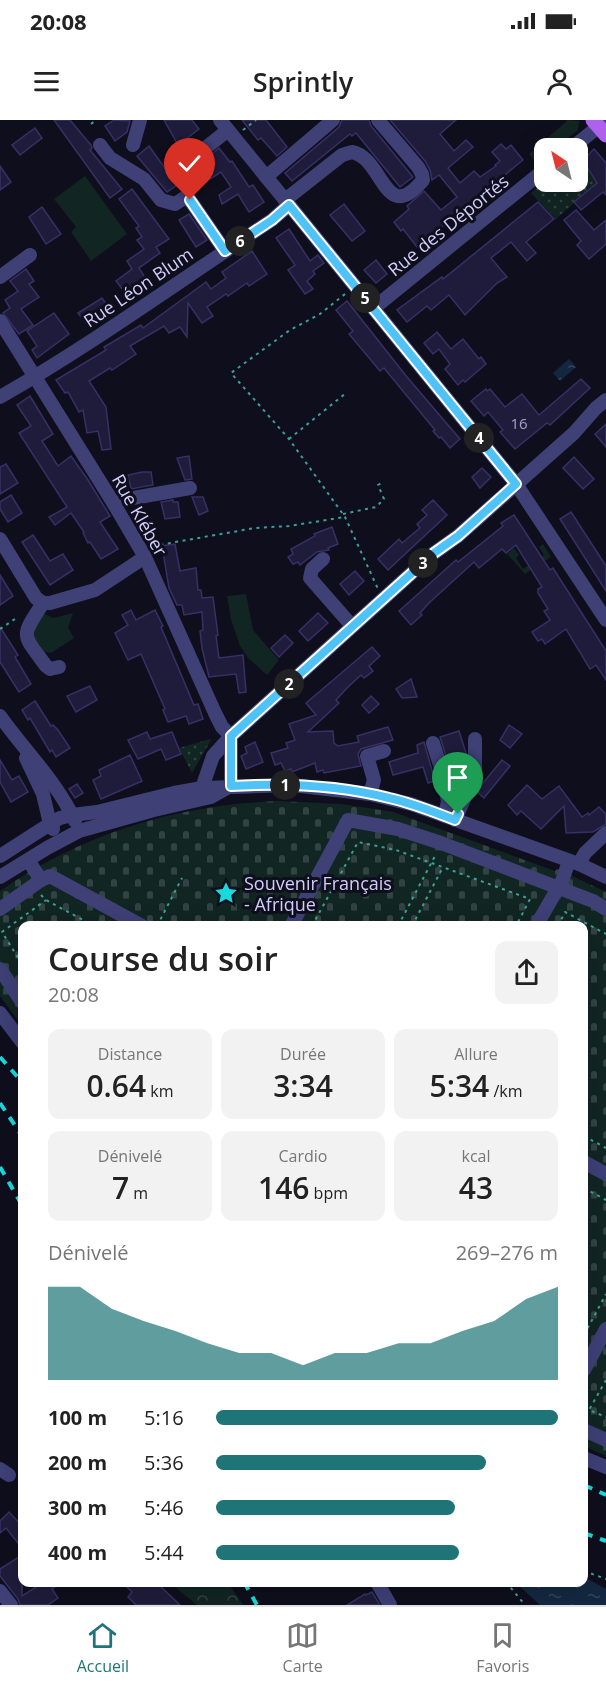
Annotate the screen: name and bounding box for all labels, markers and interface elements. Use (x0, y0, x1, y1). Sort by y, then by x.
text: 20:08 (30, 6, 87, 36)
text: Sprintly (253, 63, 353, 100)
icon: menu (30, 65, 63, 98)
icon: person (543, 65, 576, 98)
pin (164, 138, 215, 200)
north arrow (534, 138, 588, 192)
map controls (534, 138, 588, 192)
icon: check (173, 147, 206, 180)
street label: Rue des Déportés (383, 169, 513, 281)
pin: 6 (225, 226, 255, 256)
text: 6 (235, 230, 245, 252)
street label: Rue Léon Blum (79, 242, 197, 332)
pin: 5 (350, 283, 380, 313)
text: 5 (360, 287, 370, 309)
house number: 16 (510, 413, 528, 433)
pin: 4 (464, 423, 494, 453)
text: 4 (474, 427, 484, 449)
street label: Rue Kléber (107, 470, 173, 561)
pin: 3 (408, 548, 438, 578)
text: 3 (418, 552, 428, 574)
pin: 2 (274, 669, 304, 699)
text: 2 (284, 673, 294, 695)
pin (432, 752, 483, 814)
icon: arrive (441, 761, 474, 794)
pin: 1 (270, 770, 300, 800)
text: 1 (280, 774, 290, 796)
place label: Souvenir Français - Afrique (244, 871, 392, 916)
place icon: Souvenir Français - Afrique (213, 880, 239, 906)
text: Course du soir (48, 936, 278, 981)
button: share (495, 941, 558, 1004)
text: 20:08 (48, 981, 99, 1008)
text: Distance (98, 1043, 162, 1065)
text: Durée (280, 1043, 326, 1065)
text: Allure (454, 1043, 498, 1065)
text: 0.64 (86, 1065, 146, 1106)
text: 3:34 (273, 1065, 333, 1106)
text: 5:34 (430, 1065, 489, 1106)
text: km (146, 1080, 174, 1102)
text: /km (489, 1080, 522, 1102)
text: Dénivelé (98, 1145, 162, 1167)
text: Cardio (279, 1145, 327, 1167)
text: kcal (462, 1145, 491, 1167)
text: 7 (112, 1167, 129, 1208)
text: 146 (258, 1167, 309, 1208)
text: 43 (459, 1167, 493, 1208)
text: m (129, 1182, 148, 1204)
text: bpm (309, 1182, 348, 1204)
text: Dénivelé (48, 1239, 129, 1266)
text: 269–276 m (456, 1239, 558, 1266)
text: 100 m (48, 1404, 107, 1431)
text: 5:16 (144, 1404, 184, 1431)
text: 200 m (48, 1449, 107, 1476)
text: 5:36 (144, 1449, 184, 1476)
text: 300 m (48, 1494, 107, 1521)
text: 5:46 (144, 1494, 184, 1521)
text: 400 m (48, 1539, 107, 1566)
text: 5:44 (144, 1539, 184, 1566)
tab: Accueil (77, 1619, 129, 1677)
tab: Carte (283, 1619, 323, 1677)
tab: Favoris (476, 1619, 529, 1677)

